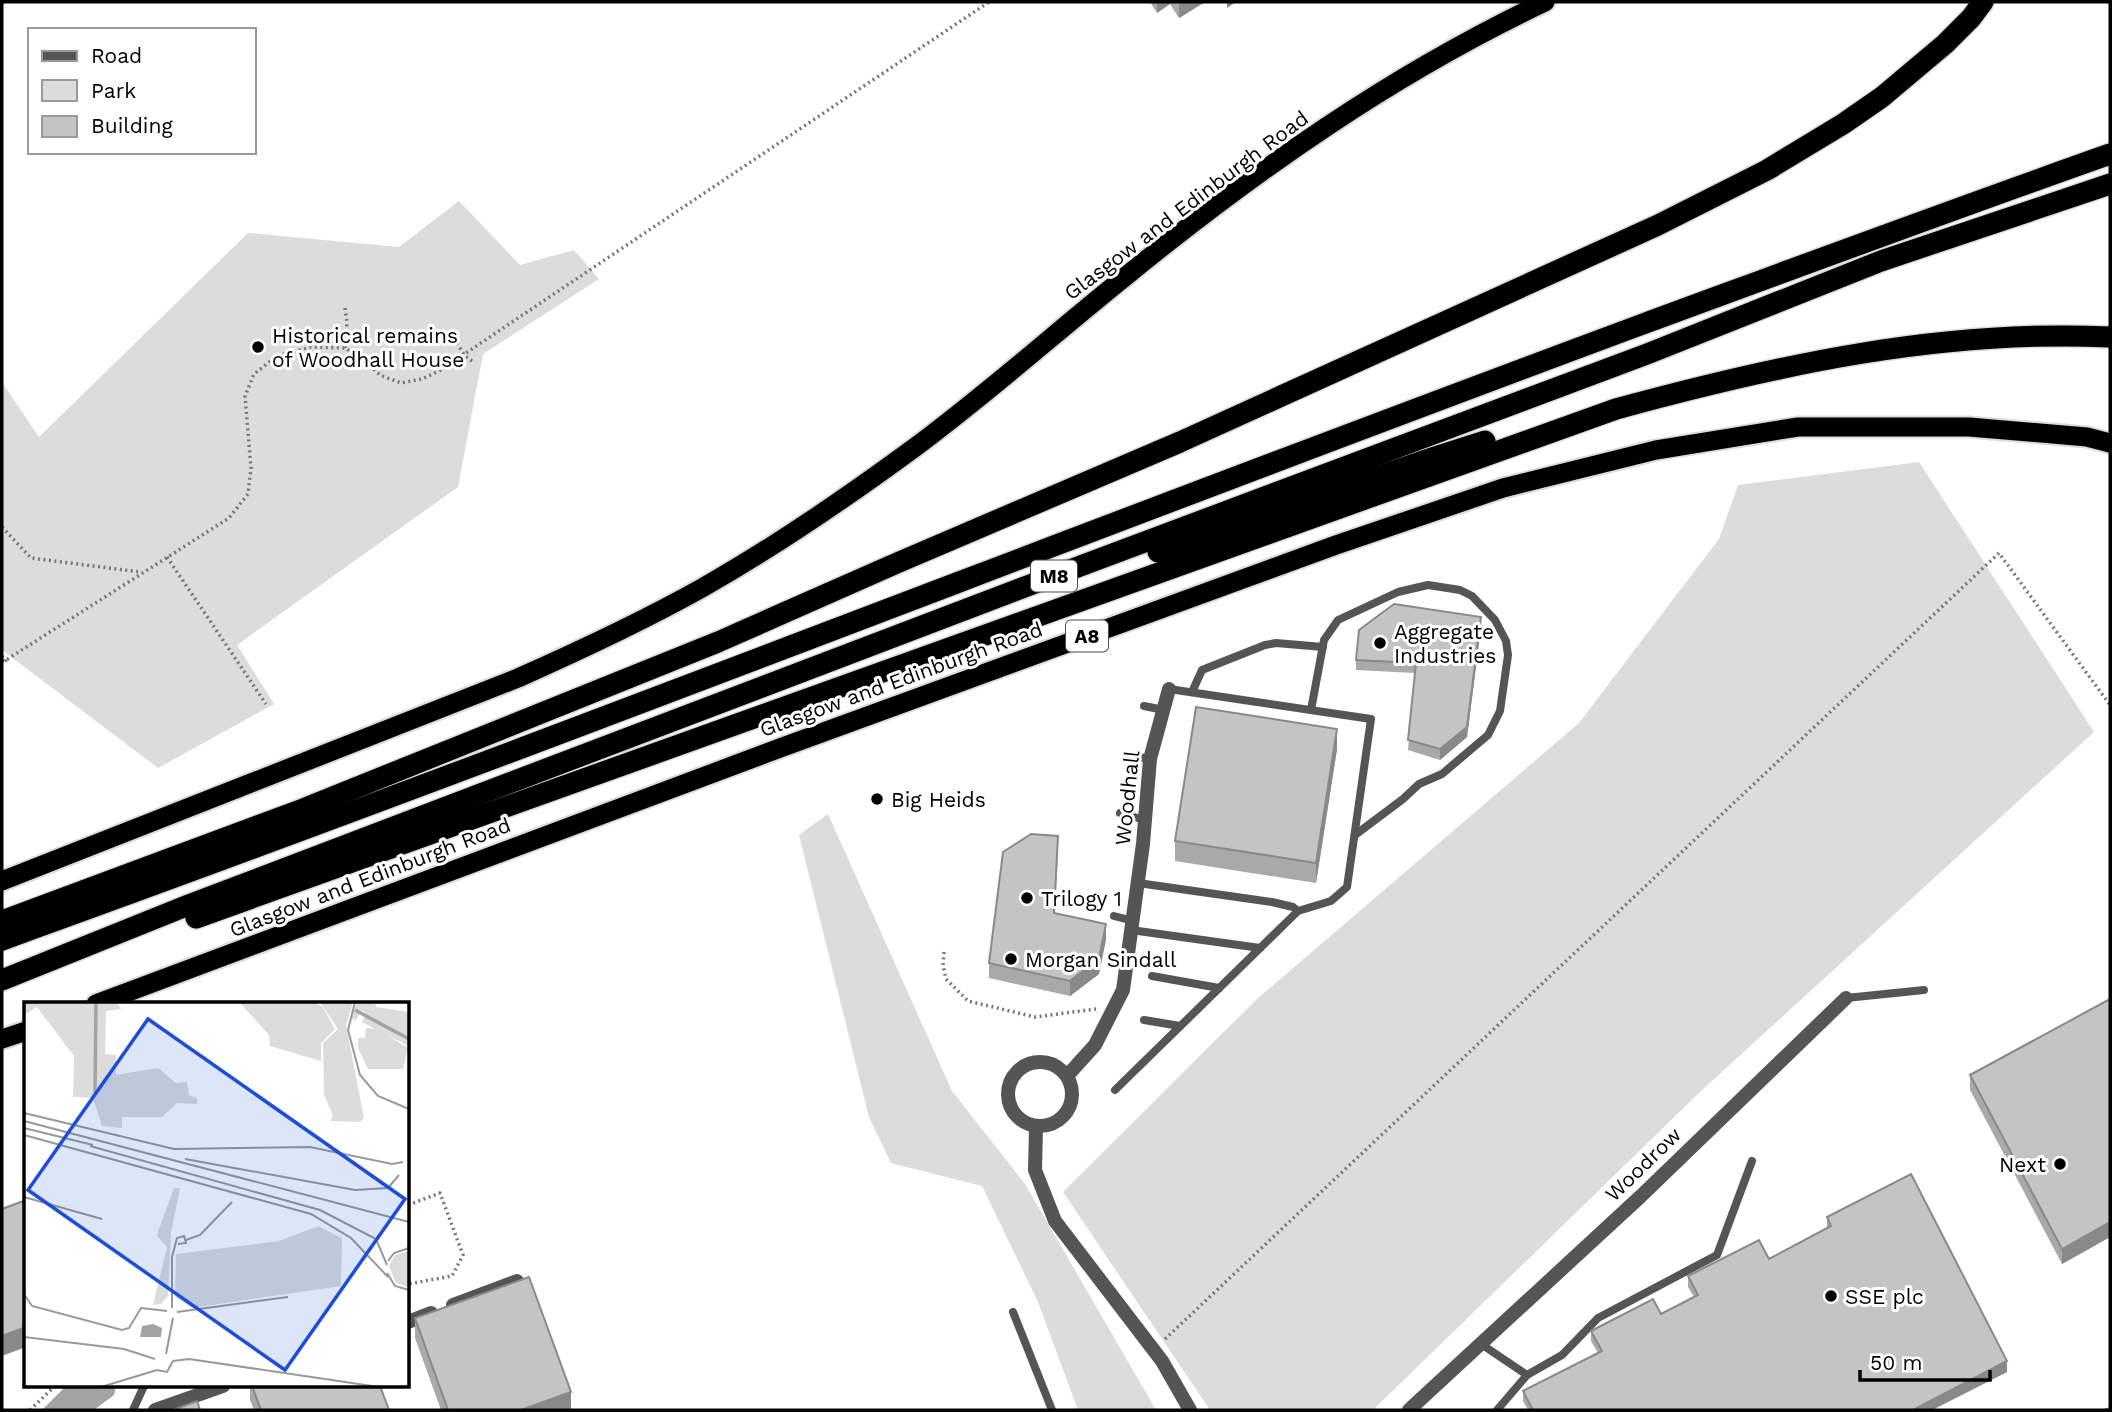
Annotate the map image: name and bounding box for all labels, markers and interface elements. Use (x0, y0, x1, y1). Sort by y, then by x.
legend (28, 28, 256, 154)
text: Road (91, 43, 142, 68)
text: Park (91, 78, 136, 103)
street label: Glasgow and Edinburgh Road (1059, 105, 1313, 305)
text: Building (91, 113, 173, 138)
place label: Historical remains of Woodhall House (272, 323, 464, 372)
marker: Historical remains of Woodhall House (250, 339, 266, 355)
road number: M8 (1031, 561, 1077, 592)
street label: Glasgow and Edinburgh Road (756, 616, 1046, 742)
place label: Aggregate Industries (1394, 619, 1496, 668)
road number: A8 (1066, 621, 1108, 652)
marker: Aggregate Industries (1372, 635, 1388, 651)
street label: Woodhall (1110, 749, 1144, 847)
place label: Big Heids (891, 787, 986, 812)
marker: Big Heids (869, 791, 885, 807)
street label: Glasgow and Edinburgh Road (226, 812, 514, 942)
place label: Trilogy 1 (1041, 886, 1122, 911)
marker: Trilogy 1 (1019, 890, 1035, 906)
place label: Morgan Sindall (1025, 947, 1177, 972)
marker: Morgan Sindall (1003, 951, 1019, 967)
inset map (24, 1002, 410, 1388)
street label: Woodrow (1600, 1122, 1686, 1206)
place label: Next (1999, 1152, 2046, 1177)
marker: Next (2052, 1156, 2068, 1172)
place label: SSE plc (1845, 1284, 1924, 1309)
marker: SSE plc (1823, 1288, 1839, 1304)
scale bar (1860, 1338, 1990, 1382)
text: 50 m (1870, 1350, 1922, 1375)

